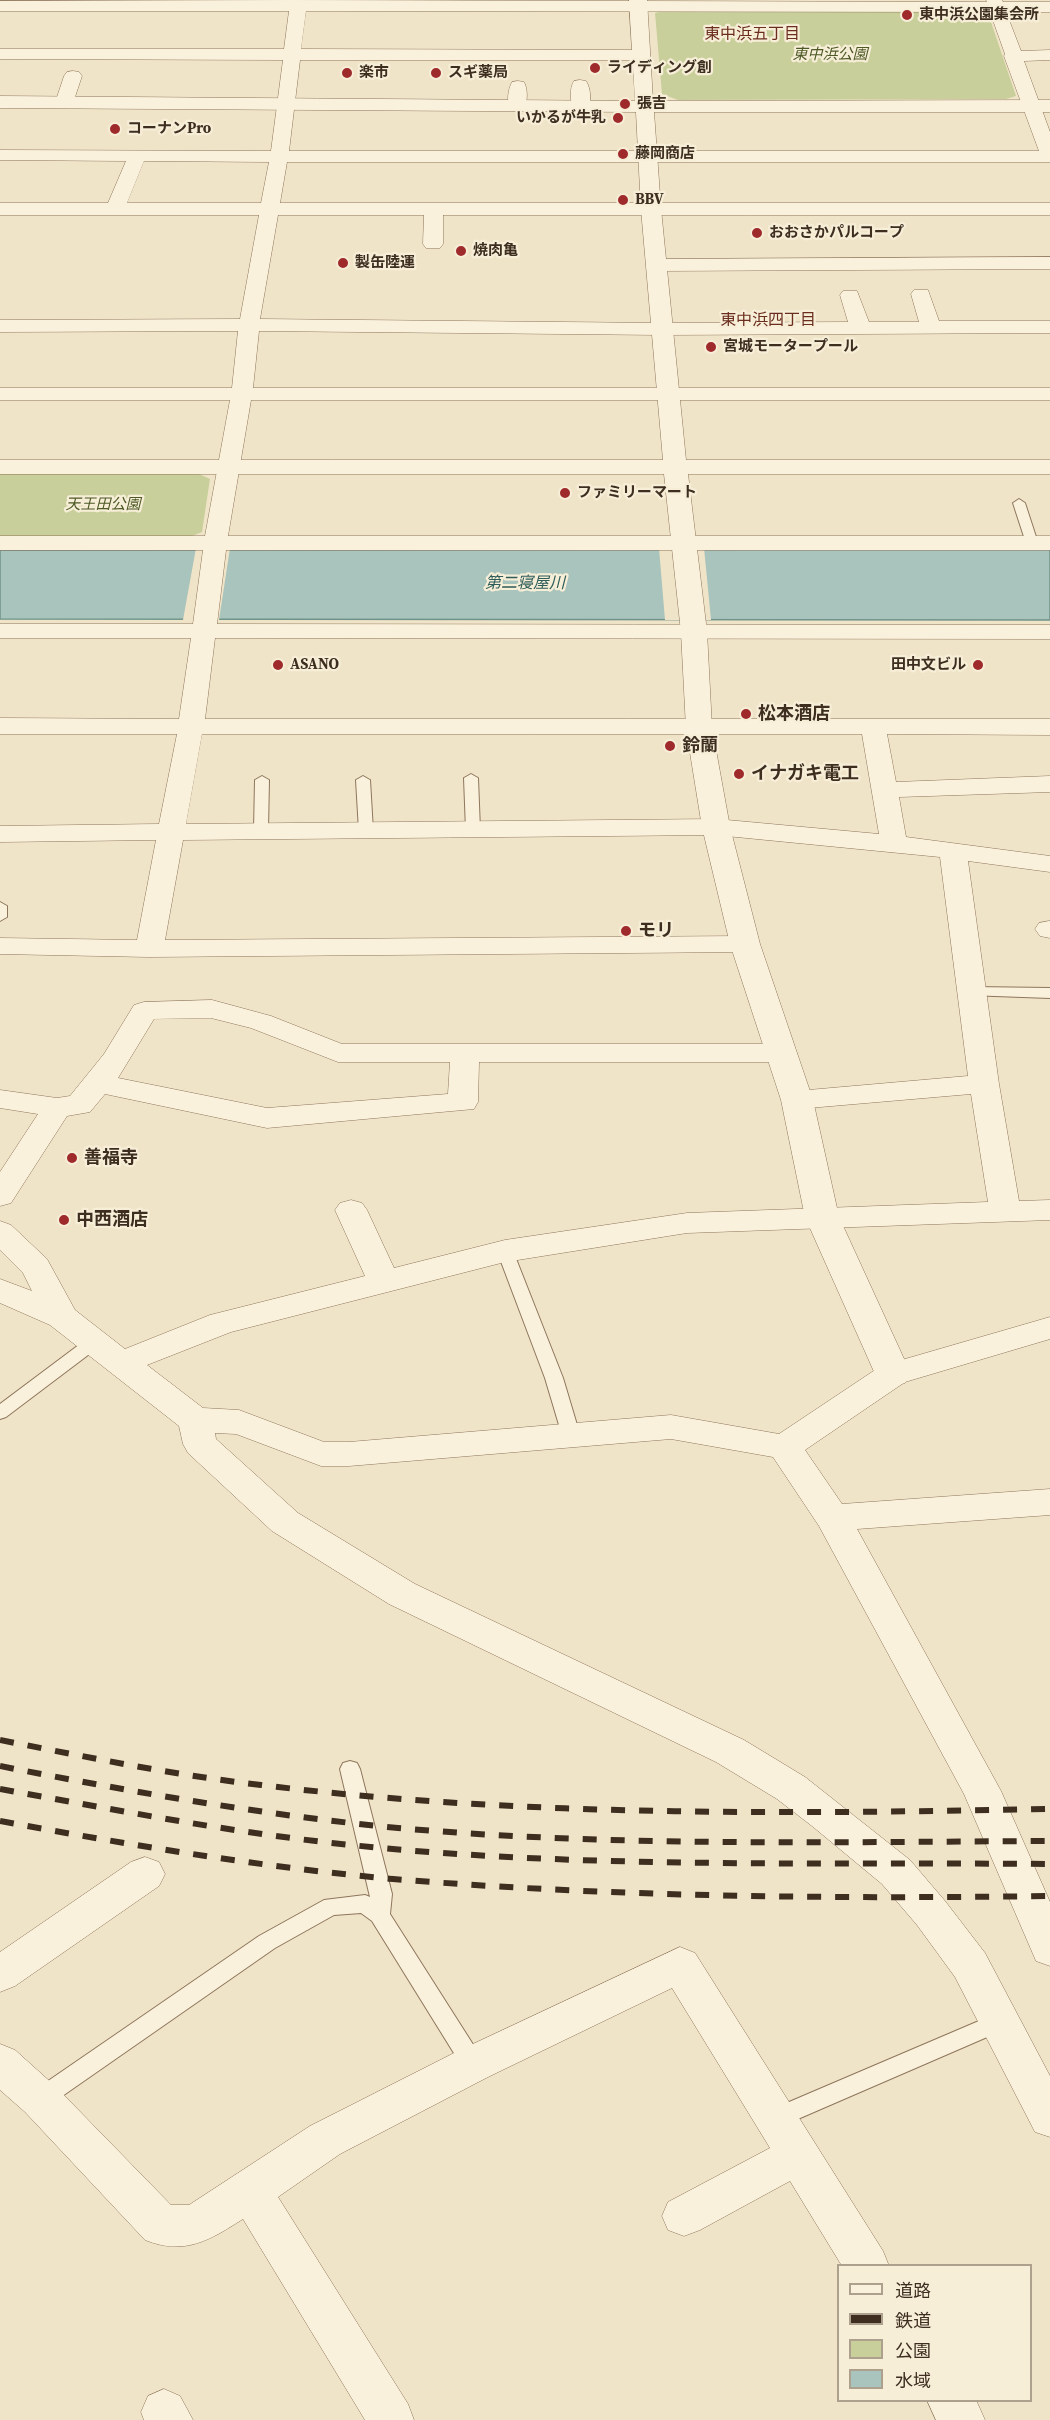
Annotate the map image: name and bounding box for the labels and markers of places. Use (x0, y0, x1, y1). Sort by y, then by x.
place label: 東中浜公園集会所 (919, 6, 1039, 24)
marker: 東中浜公園集会所 (900, 8, 914, 22)
place label: ライディング創 (607, 59, 712, 77)
marker: ライディング創 (588, 61, 602, 75)
place label: 楽市 (359, 64, 389, 82)
place label: スギ薬局 (448, 64, 508, 82)
marker: 楽市 (340, 66, 354, 80)
marker: スギ薬局 (429, 66, 443, 80)
place label: 張吉 (637, 95, 667, 113)
marker: 張吉 (618, 97, 632, 111)
place label: いかるが牛乳 (516, 109, 606, 127)
marker: いかるが牛乳 (611, 111, 625, 125)
place label: コーナンPro (127, 120, 211, 138)
marker: コーナンPro (108, 122, 122, 136)
place label: 藤岡商店 (635, 145, 695, 163)
marker: 藤岡商店 (616, 147, 630, 161)
place label: BBV (635, 191, 664, 209)
marker: BBV (616, 193, 630, 207)
place label: おおさかパルコープ (769, 224, 904, 242)
marker: おおさかパルコープ (750, 226, 764, 240)
place label: 焼肉亀 (473, 242, 518, 260)
marker: 焼肉亀 (454, 244, 468, 258)
place label: 製缶陸運 (355, 254, 415, 272)
marker: 製缶陸運 (336, 256, 350, 270)
place label: 宮城モータープール (723, 338, 858, 356)
marker: 宮城モータープール (704, 340, 718, 354)
place label: ファミリーマート (577, 484, 697, 502)
marker: ファミリーマート (558, 486, 572, 500)
place label: ASANO (290, 656, 339, 674)
place label: 田中文ビル (891, 656, 966, 674)
marker: ASANO (271, 658, 285, 672)
marker: 田中文ビル (971, 658, 985, 672)
place label: 松本酒店 (758, 703, 830, 725)
marker: 松本酒店 (739, 707, 753, 721)
place label: 鈴蘭 (682, 735, 718, 757)
marker: 鈴蘭 (663, 739, 677, 753)
place label: イナガキ電工 (751, 763, 859, 785)
marker: イナガキ電工 (732, 767, 746, 781)
place label: モリ (638, 920, 674, 942)
marker: モリ (619, 924, 633, 938)
place label: 善福寺 (84, 1147, 138, 1169)
marker: 善福寺 (65, 1151, 79, 1165)
place label: 中西酒店 (76, 1209, 148, 1231)
marker: 中西酒店 (57, 1213, 71, 1227)

